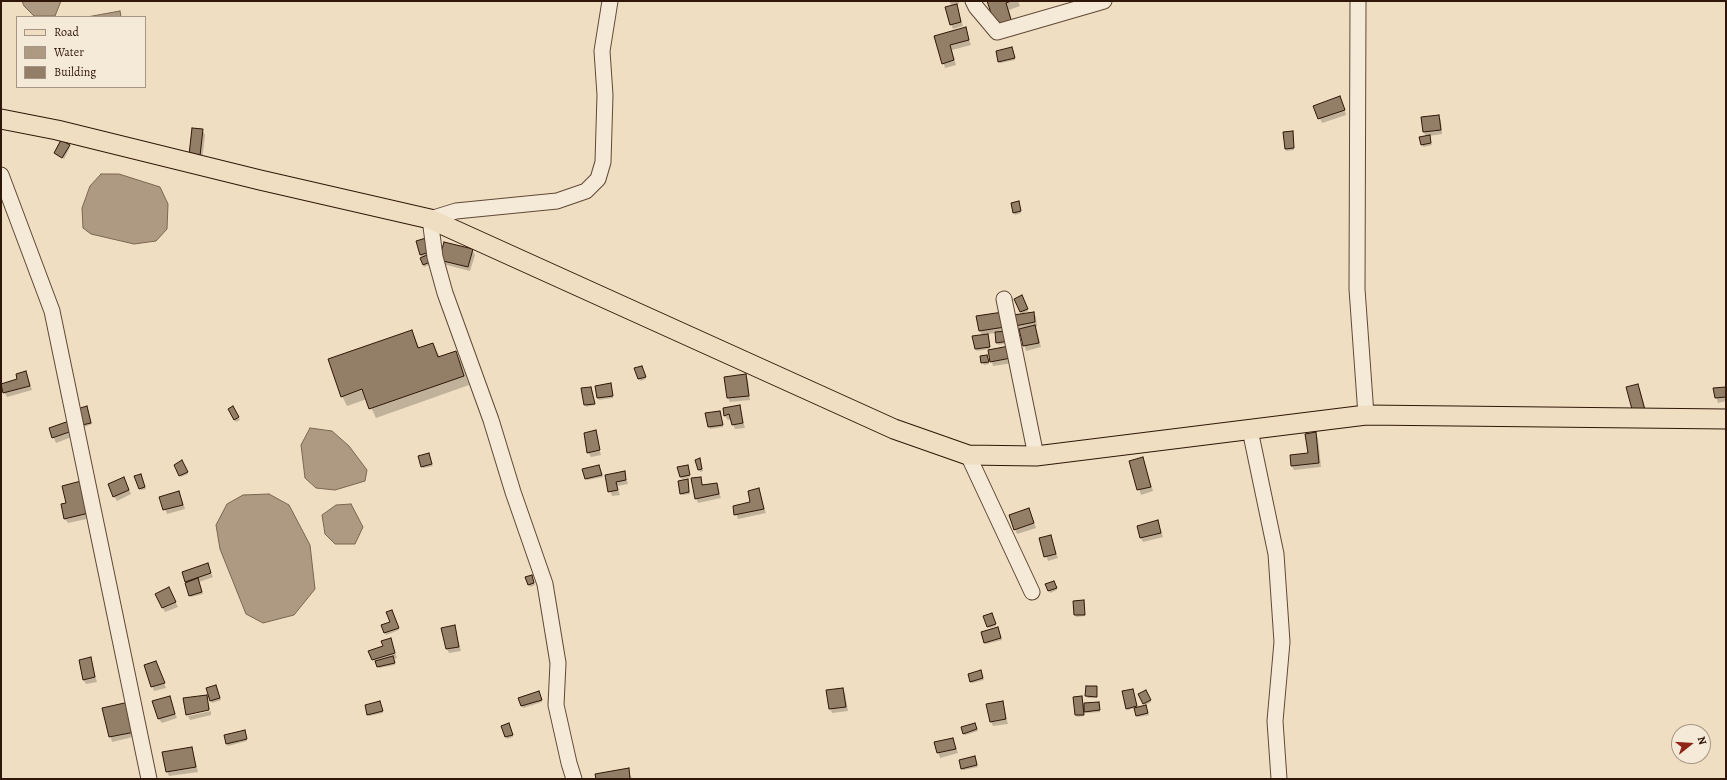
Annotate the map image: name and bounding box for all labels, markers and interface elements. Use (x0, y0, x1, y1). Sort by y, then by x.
legend (16, 16, 146, 88)
text: Road (54, 24, 79, 40)
text: Water (54, 44, 84, 60)
text: Building (54, 64, 96, 80)
north arrow (1671, 724, 1711, 764)
text: N (1694, 735, 1710, 747)

